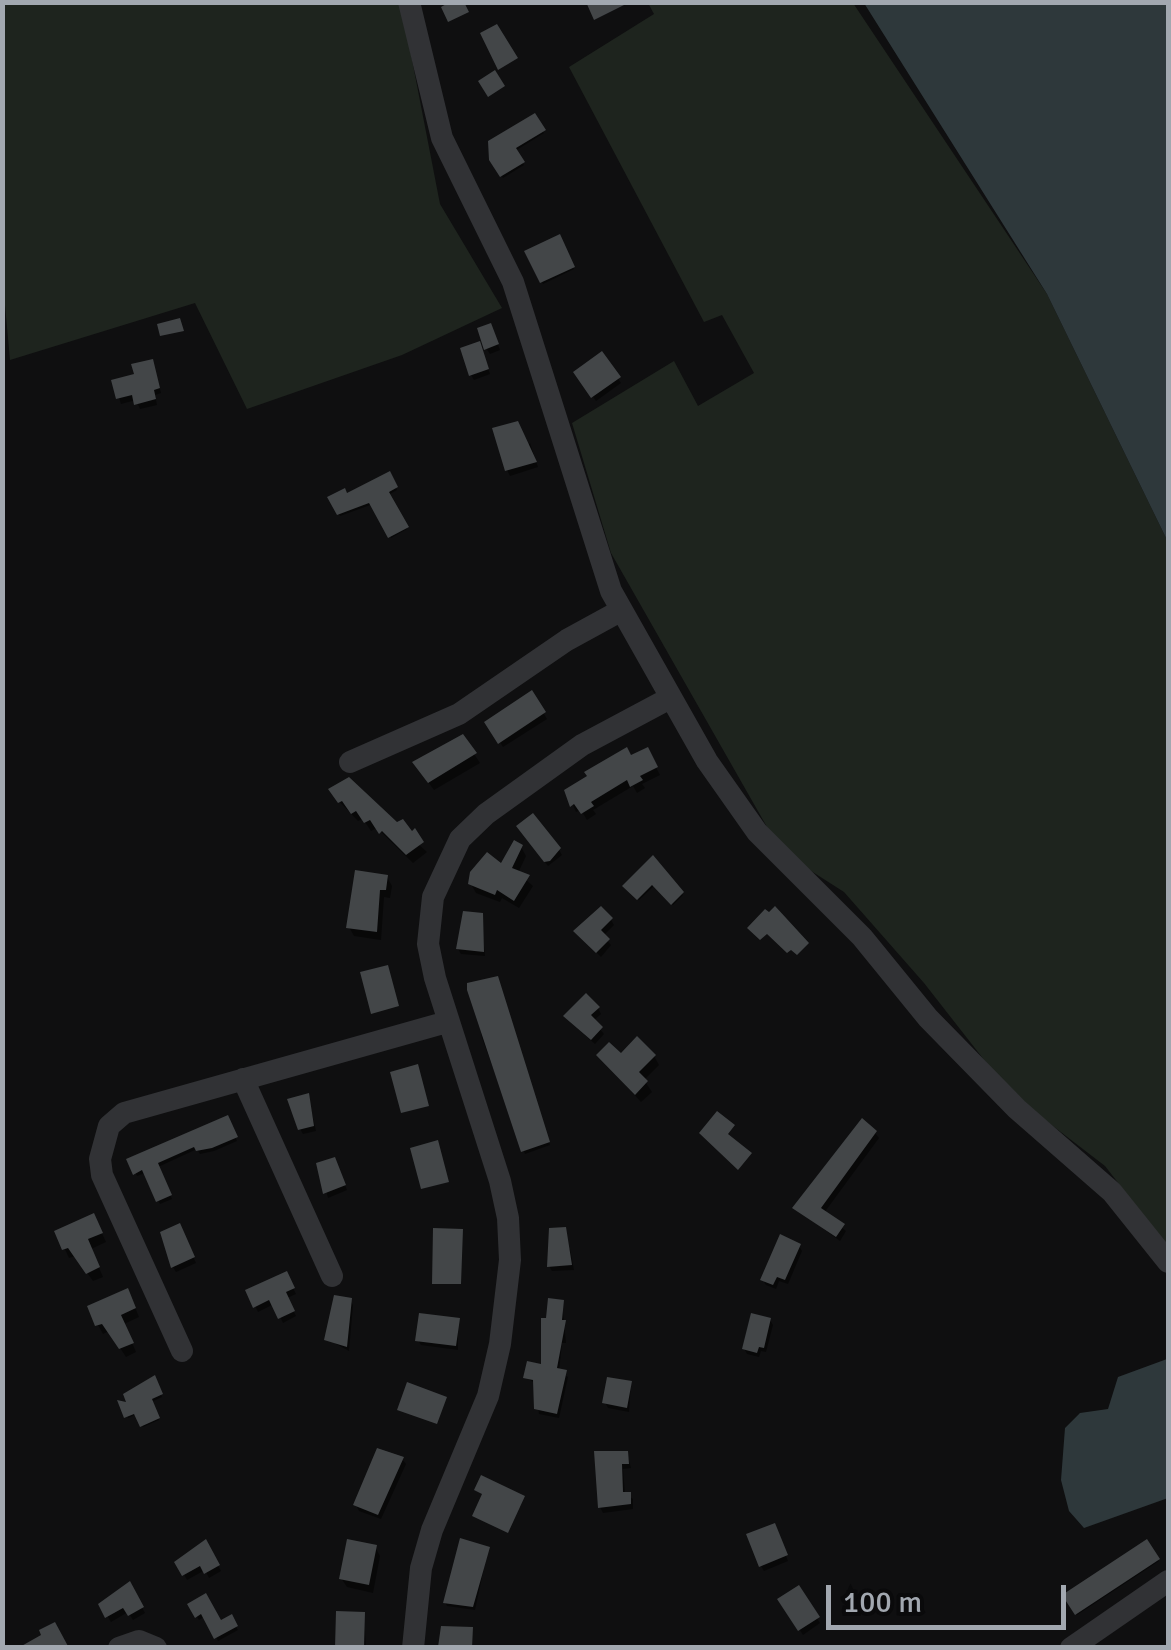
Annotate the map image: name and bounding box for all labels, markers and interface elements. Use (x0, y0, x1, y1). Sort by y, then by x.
scale bar (831, 1565, 1071, 1627)
text: 100 m (843, 1584, 922, 1621)

